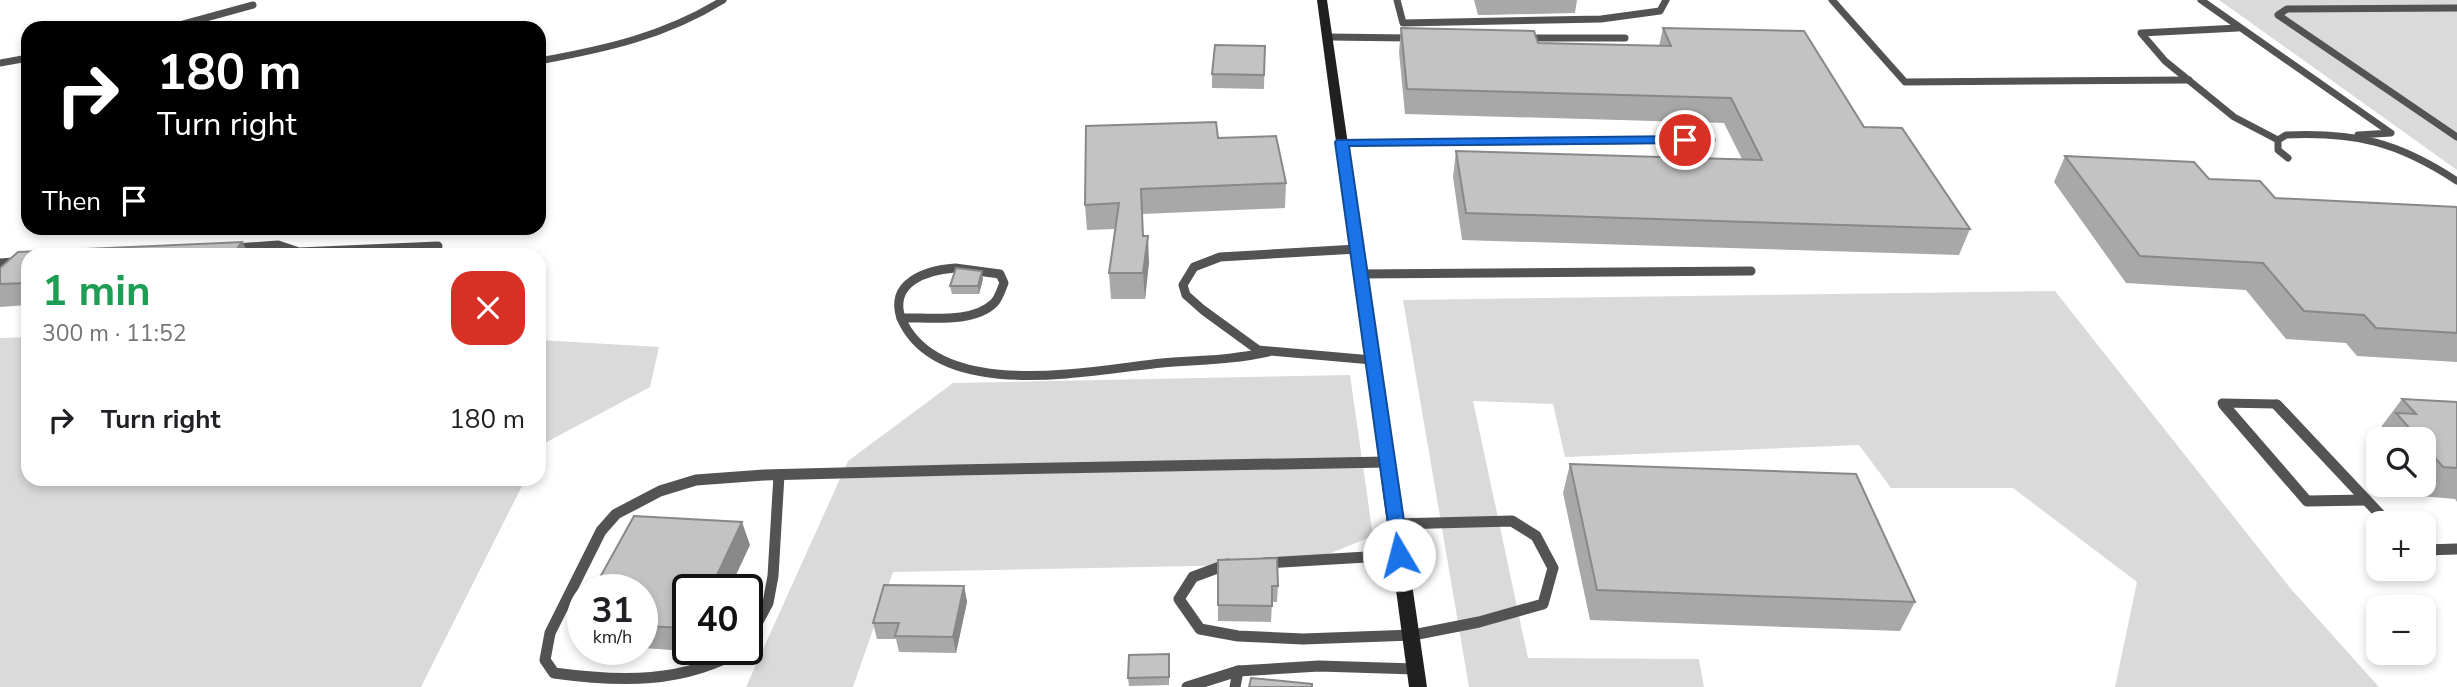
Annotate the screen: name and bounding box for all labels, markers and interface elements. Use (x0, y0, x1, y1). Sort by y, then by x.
text: 180 m (157, 39, 301, 106)
icon: right (42, 49, 133, 140)
text: Turn right (157, 103, 297, 146)
pin (1655, 110, 1715, 170)
icon: arrive (1666, 121, 1704, 159)
icon: arrive (115, 182, 153, 220)
text: Then (42, 184, 101, 219)
text: 1 min (42, 263, 151, 320)
button: close (451, 271, 525, 345)
text: 300 m · 11:52 (42, 318, 187, 349)
icon: right (42, 401, 80, 439)
text: Turn right (101, 402, 220, 437)
text: 180 m (449, 402, 525, 437)
map controls (2366, 427, 2436, 665)
button: search (2366, 427, 2436, 497)
button: + (2366, 511, 2436, 581)
position arrow (1362, 518, 1436, 592)
speed limit sign: 40 (672, 574, 763, 665)
text: 31 (591, 587, 634, 634)
button: − (2366, 595, 2436, 665)
text: km/h (593, 625, 632, 649)

